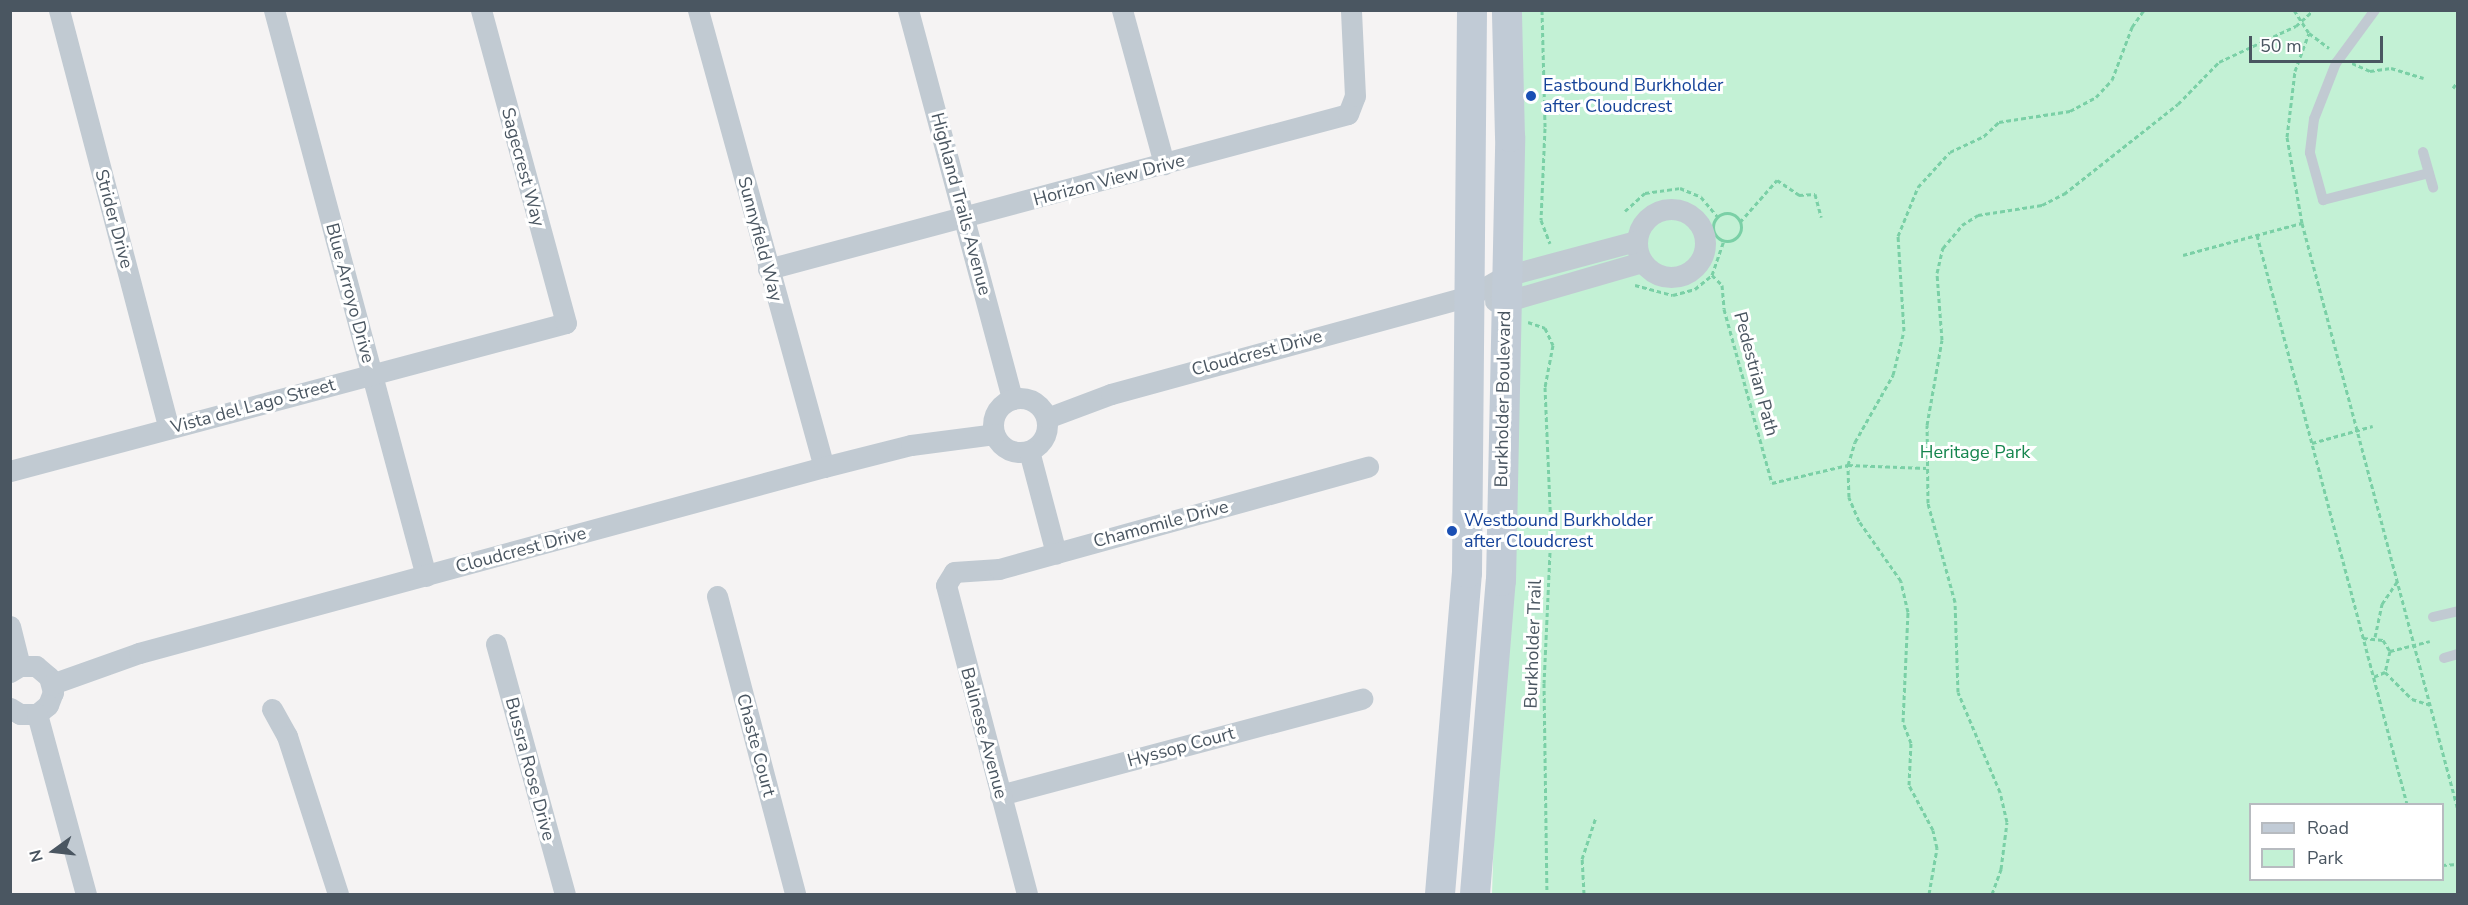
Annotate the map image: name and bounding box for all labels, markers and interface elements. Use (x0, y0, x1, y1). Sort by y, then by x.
scale bar (2252, 24, 2386, 62)
text: 50 m (2260, 34, 2302, 58)
place label: Eastbound Burkholder after Cloudcrest (1543, 75, 1723, 118)
marker: Eastbound Burkholder after Cloudcrest (1524, 89, 1538, 103)
street label: Sagecrest Way (497, 105, 549, 229)
street label: Highland Trails Avenue (926, 110, 996, 298)
street label: Horizon View Drive (1031, 149, 1187, 211)
street label: Strider Drive (90, 167, 138, 271)
street label: Sunnyfield Way (733, 174, 787, 304)
street label: Blue Arroyo Drive (321, 221, 379, 365)
street label: Burkholder Boulevard (1491, 310, 1515, 488)
street label: Pedestrian Path (1729, 310, 1783, 438)
street label: Cloudcrest Drive (1189, 325, 1325, 381)
street label: Vista del Lago Street (168, 374, 338, 438)
park label: Heritage Park (1920, 441, 2030, 463)
street label: Chamomile Drive (1091, 496, 1231, 552)
place label: Westbound Burkholder after Cloudcrest (1464, 510, 1653, 552)
street label: Cloudcrest Drive (453, 522, 589, 578)
marker: Westbound Burkholder after Cloudcrest (1445, 524, 1459, 538)
street label: Burkholder Trail (1520, 579, 1546, 709)
street label: Balinese Avenue (956, 665, 1012, 801)
street label: Chaste Court (732, 691, 780, 799)
street label: Bussra Rose Drive (500, 695, 560, 843)
street label: Hyssop Court (1125, 722, 1237, 772)
legend (2249, 803, 2444, 881)
text: Road (2307, 816, 2349, 840)
north arrow (24, 821, 84, 881)
text: Park (2307, 846, 2343, 870)
text: N (24, 847, 49, 864)

